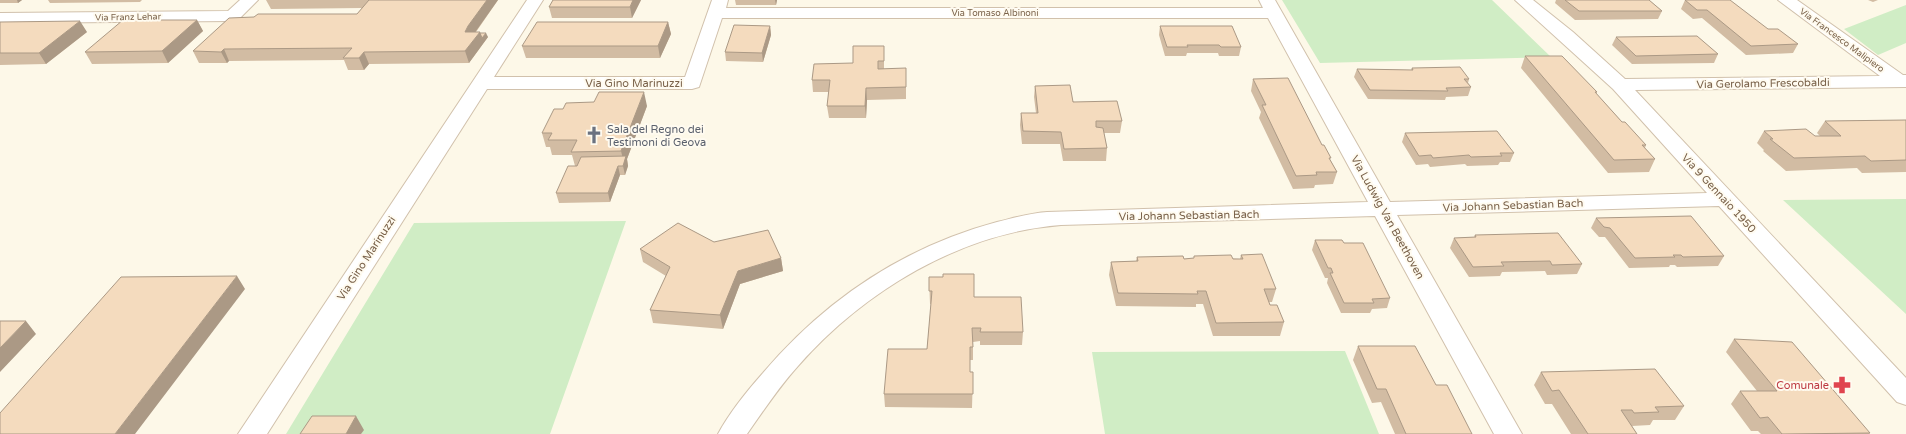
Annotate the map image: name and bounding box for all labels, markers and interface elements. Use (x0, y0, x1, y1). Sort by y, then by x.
street label: Via Francesco Malipiero (1797, 6, 1887, 75)
street label: Via Tomaso Albinoni (951, 8, 1039, 19)
street label: Via Franz Lehar (95, 11, 162, 24)
street label: Via Gerolamo Frescobaldi (1696, 76, 1830, 91)
street label: Via Gino Marinuzzi (585, 77, 683, 90)
place label: Sala del Regno dei Testimoni di Geova (607, 123, 706, 149)
church icon: Sala del Regno dei Testimoni di Geova (584, 125, 604, 145)
street label: Via 9 Gennaio 1950 (1679, 151, 1759, 236)
street label: Via Ludwig Van Beethoven (1348, 153, 1427, 281)
street label: Via Johann Sebastian Bach (1442, 197, 1584, 214)
street label: Via Johann Sebastian Bach (1119, 208, 1259, 223)
street label: Via Gino Marinuzzi (334, 214, 398, 303)
pharmacy icon: Comunale (1832, 375, 1852, 395)
place label: Comunale (1776, 379, 1829, 392)

